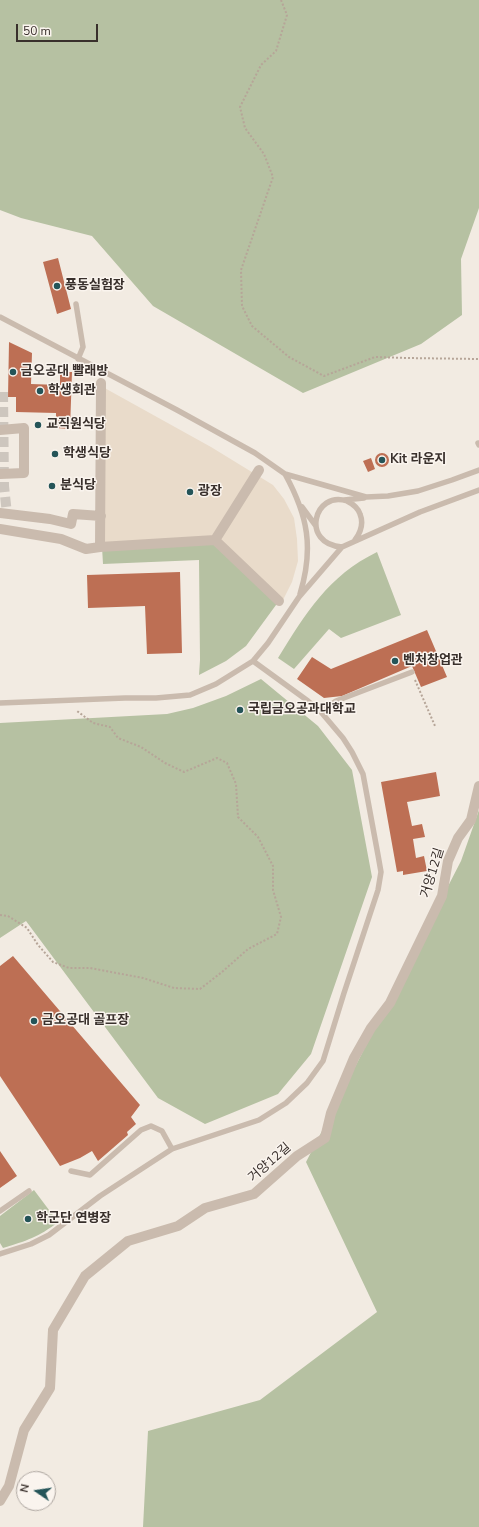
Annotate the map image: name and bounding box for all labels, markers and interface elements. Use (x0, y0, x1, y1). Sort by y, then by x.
scale bar (18, 16, 100, 42)
text: 50 m (23, 23, 51, 39)
place label: 풍동실험장 (65, 278, 125, 294)
marker: 풍동실험장 (52, 281, 62, 291)
place label: 금오공대 빨래방 (21, 364, 108, 380)
marker: 금오공대 빨래방 (8, 367, 18, 377)
place label: 학생회관 (48, 383, 96, 399)
marker: 학생회관 (35, 386, 45, 396)
place label: 교직원식당 (46, 417, 106, 433)
marker: 교직원식당 (33, 420, 43, 430)
place label: 학생식당 (63, 446, 111, 462)
marker: 학생식당 (50, 449, 60, 459)
place label: Kit 라운지 (390, 452, 446, 468)
marker: Kit 라운지 (377, 455, 387, 465)
place label: 분식당 (60, 478, 96, 494)
marker: 분식당 (47, 481, 57, 491)
place label: 광장 (198, 484, 222, 500)
marker: 광장 (185, 487, 195, 497)
place label: 벤처창업관 (403, 653, 463, 669)
marker: 벤처창업관 (390, 656, 400, 666)
place label: 국립금오공과대학교 (248, 702, 356, 718)
marker: 국립금오공과대학교 (235, 705, 245, 715)
street label: 거양12길 (418, 846, 448, 900)
place label: 금오공대 골프장 (42, 1013, 129, 1029)
marker: 금오공대 골프장 (29, 1016, 39, 1026)
street label: 거양12길 (245, 1140, 295, 1186)
place label: 학군단 연병장 (36, 1211, 111, 1227)
marker: 학군단 연병장 (23, 1214, 33, 1224)
north arrow (16, 1471, 56, 1511)
text: N (17, 1483, 33, 1494)

